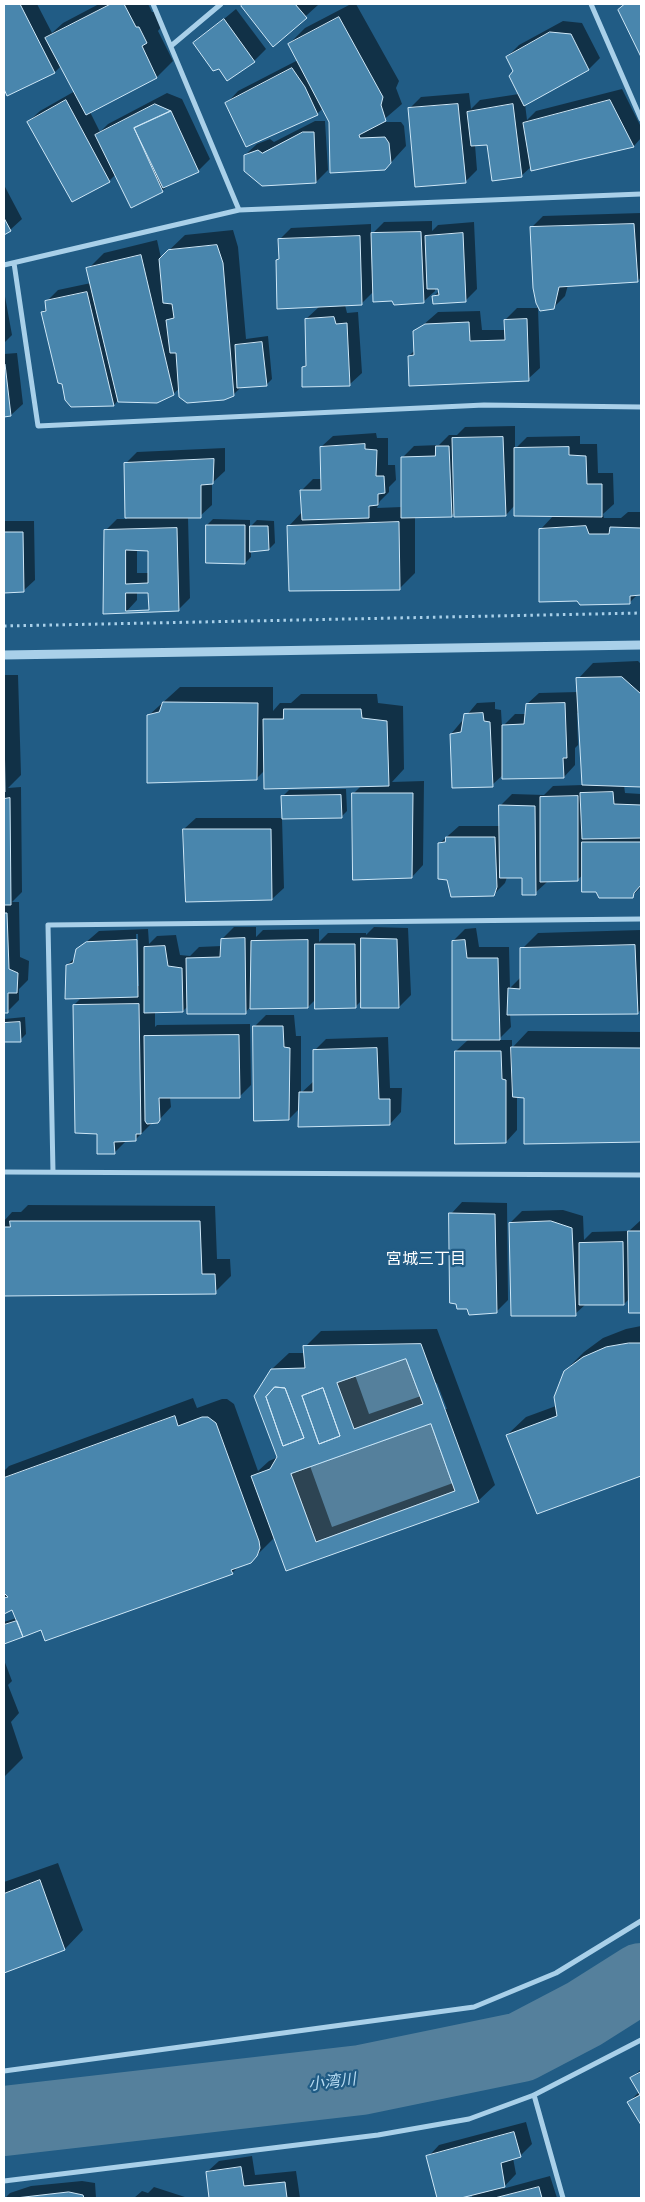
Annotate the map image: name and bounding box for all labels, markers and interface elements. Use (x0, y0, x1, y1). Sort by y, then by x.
district label: 宮城三丁目 (386, 1250, 466, 1270)
water label: 小湾川 (307, 2071, 357, 2095)

